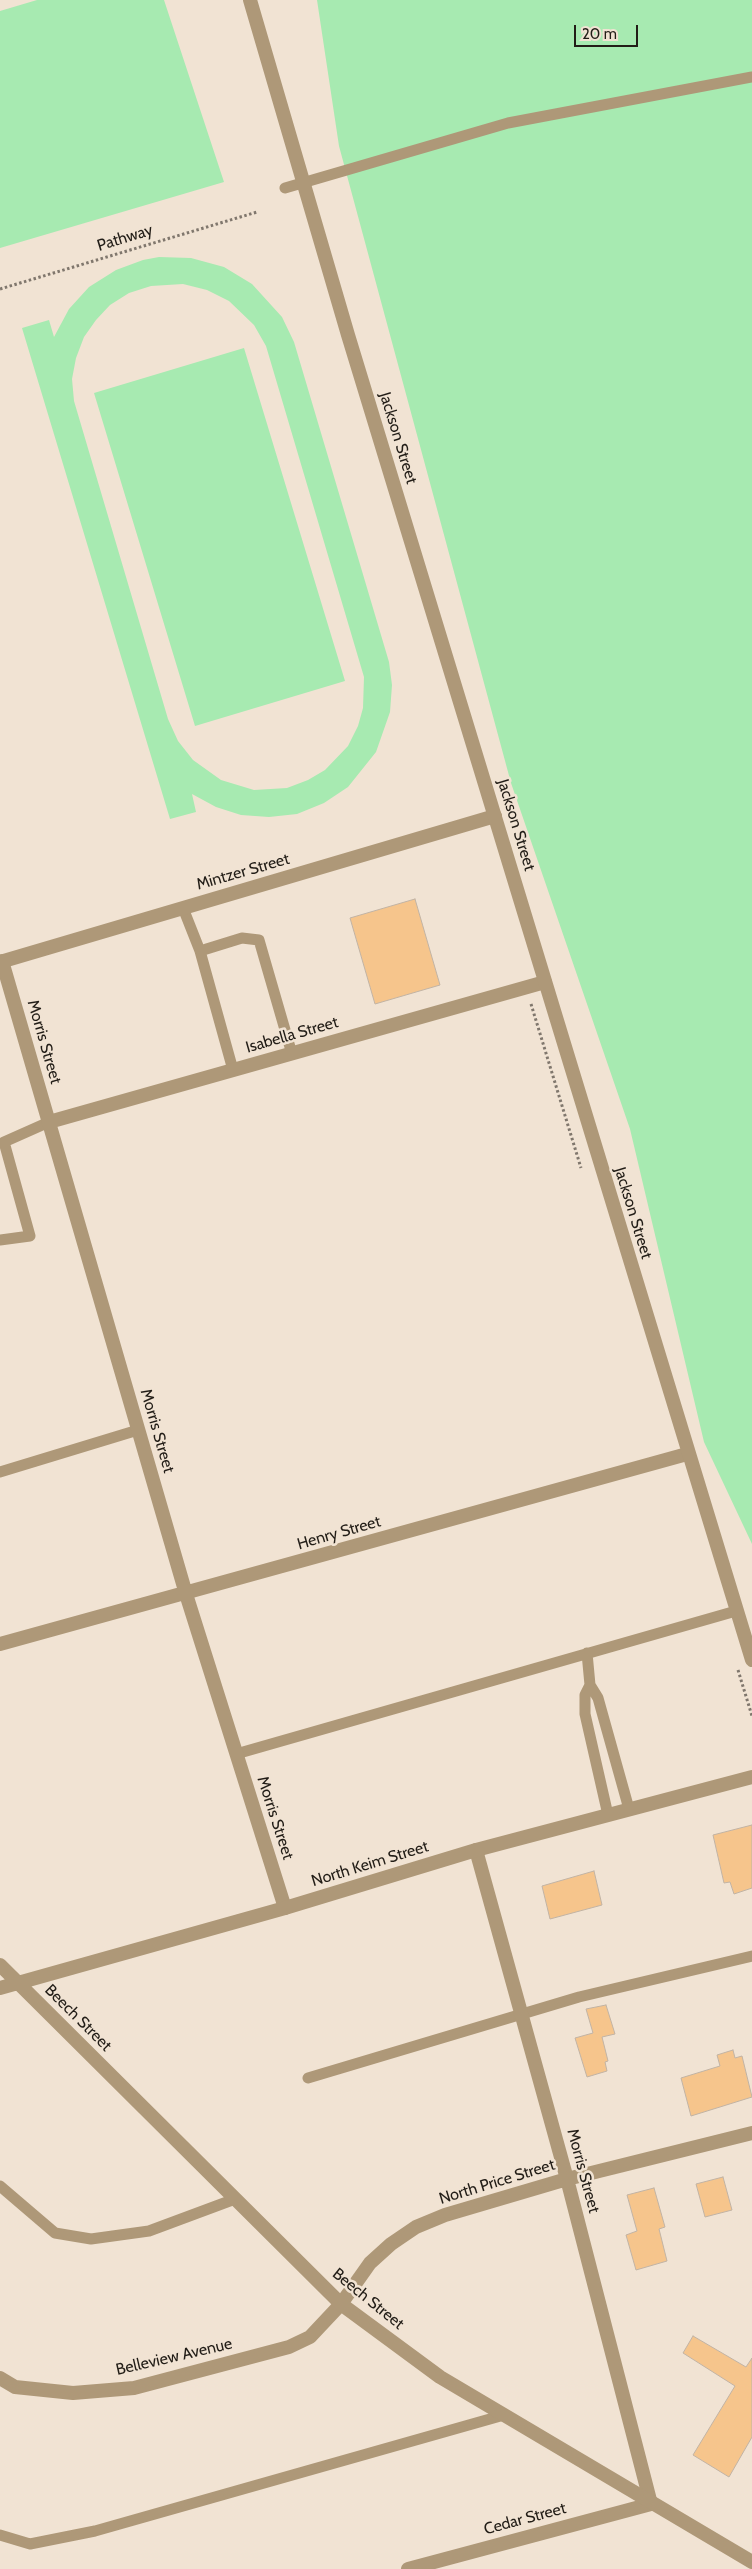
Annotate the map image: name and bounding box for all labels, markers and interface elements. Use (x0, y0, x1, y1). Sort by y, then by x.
scale bar (577, 15, 641, 47)
text: 20 m (582, 25, 617, 43)
street label: Pathway (95, 220, 155, 256)
street label: Jackson Street (375, 390, 421, 486)
street label: Jackson Street (493, 777, 539, 873)
street label: Mintzer Street (194, 850, 292, 894)
street label: Morris Street (23, 998, 65, 1086)
street label: Isabella Street (244, 1013, 340, 1057)
street label: Jackson Street (610, 1165, 656, 1261)
street label: Morris Street (136, 1387, 178, 1475)
street label: Henry Street (295, 1512, 383, 1554)
street label: Morris Street (253, 1774, 297, 1862)
street label: North Keim Street (309, 1837, 431, 1891)
street label: Beech Street (41, 1981, 115, 2055)
street label: Morris Street (563, 2127, 603, 2215)
street label: North Price Street (437, 2155, 557, 2209)
street label: Beech Street (328, 2264, 408, 2334)
street label: Belleview Avenue (114, 2334, 234, 2380)
street label: Cedar Street (482, 2499, 568, 2539)

